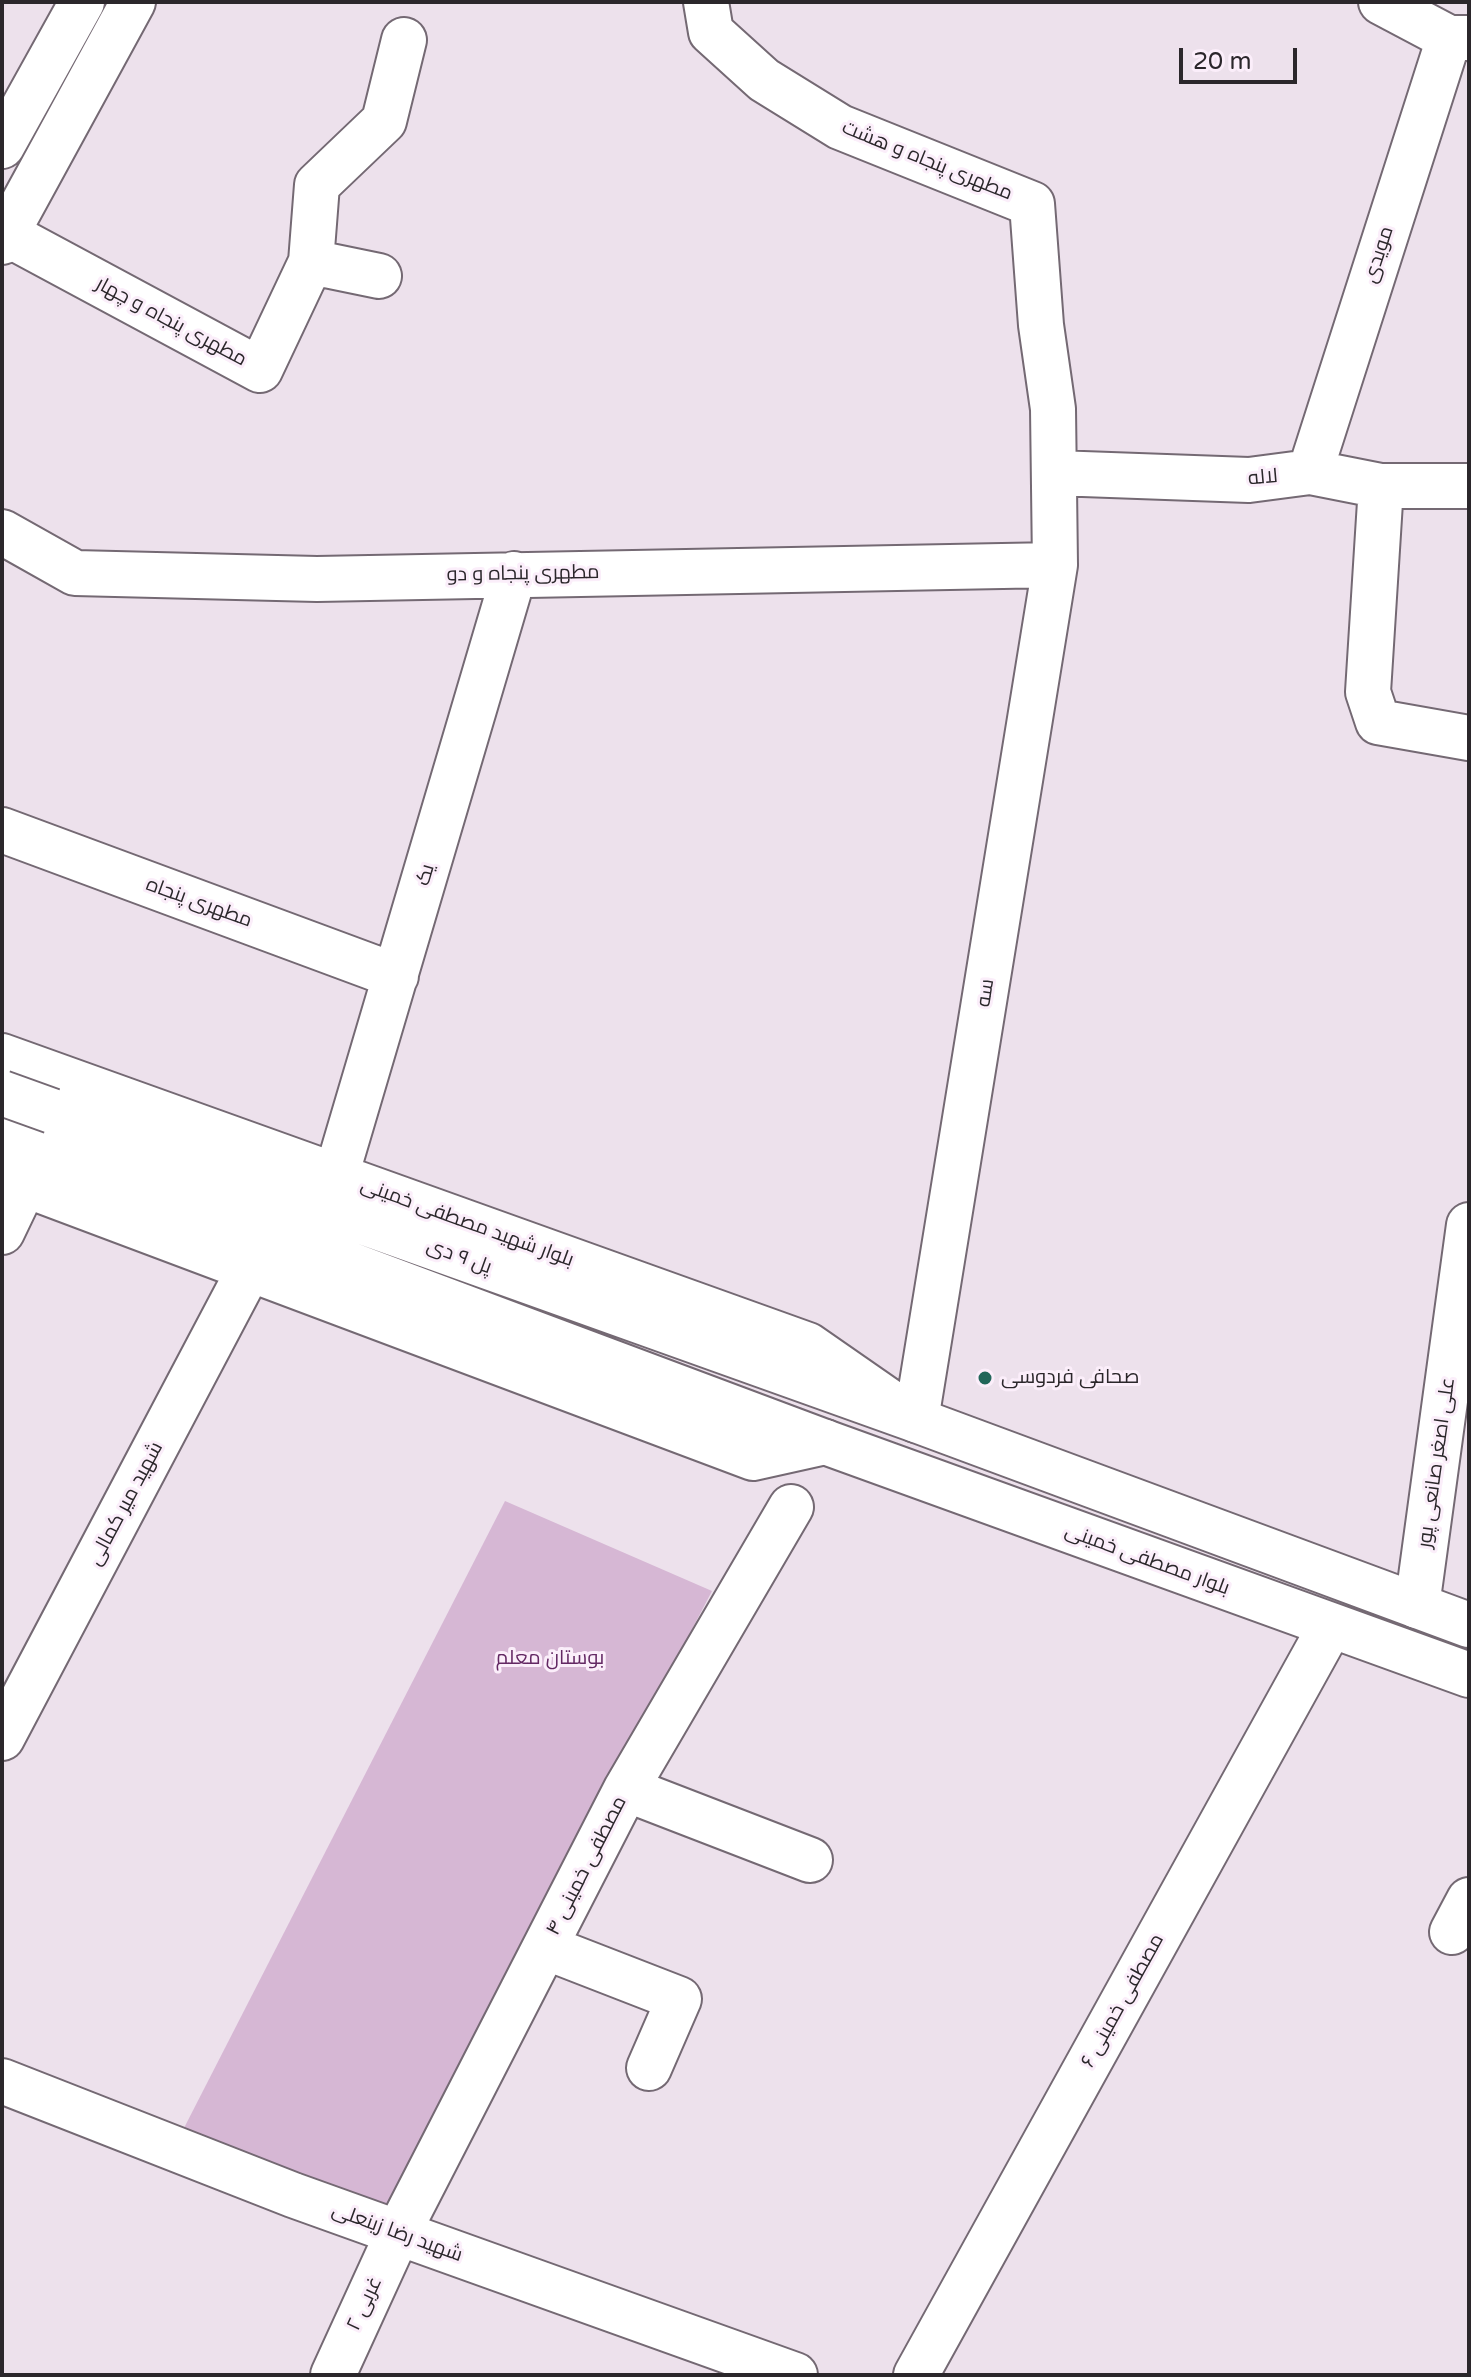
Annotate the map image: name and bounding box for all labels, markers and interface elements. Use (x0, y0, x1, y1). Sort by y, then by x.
scale bar (1183, 32, 1301, 82)
text: 20 m (1193, 47, 1251, 76)
street label: مطهری پنجاه و هشت (838, 116, 1016, 206)
street label: مویدی (1359, 224, 1399, 286)
street label: مطهری پنجاه و چهار (91, 272, 251, 372)
street label: لاله (1247, 465, 1279, 491)
street label: مطهری پنجاه و دو (446, 561, 600, 587)
street label: یک (411, 861, 441, 889)
street label: مطهری پنجاه (143, 873, 255, 933)
street label: سه (972, 977, 1000, 1009)
street label: بلوار شهید مصطفی خمینی (357, 1173, 577, 1273)
street label: پل ۹ دی (423, 1234, 495, 1280)
place label: صحافی فردوسی (1001, 1366, 1139, 1390)
marker: صحافی فردوسی (976, 1369, 994, 1387)
street label: علی اصغر صانعی پور (1413, 1376, 1461, 1550)
street label: شهید میر کمالی (83, 1438, 169, 1570)
street label: بلوار مصطفی خمینی (1061, 1519, 1233, 1601)
park label: بوستان معلم (496, 1647, 604, 1671)
street label: مصطفی خمینی ۴ (542, 1792, 632, 1940)
street label: مصطفی خمینی ۶ (1076, 1930, 1170, 2072)
street label: شهید رضا زینعلی (328, 2198, 466, 2268)
street label: ۲ غربی (342, 2273, 388, 2335)

